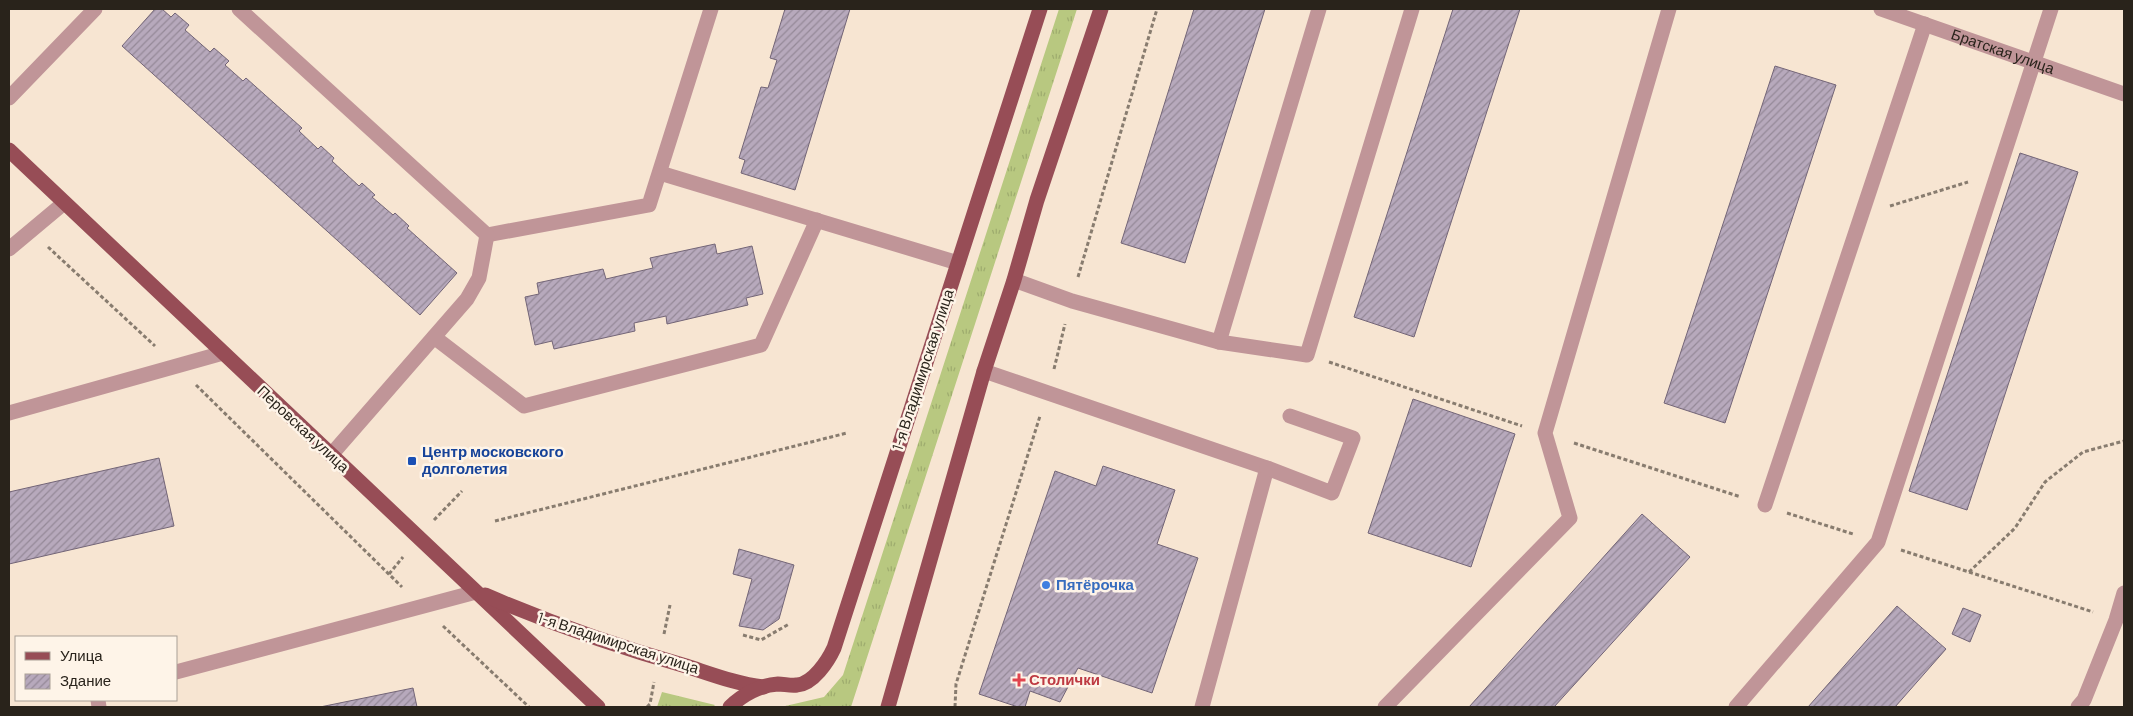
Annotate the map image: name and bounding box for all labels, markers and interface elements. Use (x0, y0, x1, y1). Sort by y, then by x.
street label: Братская улица (1949, 24, 2058, 77)
street label: 1-я Владимирская улица (887, 286, 957, 453)
street label: Перовская улица (254, 381, 354, 476)
place label: Центр московского долголетия (422, 442, 564, 477)
marker: Центр московского долголетия (406, 455, 418, 467)
place label: Пятёрочка (1056, 575, 1134, 593)
marker: Пятёрочка (1040, 579, 1052, 591)
street label: 1-я Владимирская улица (535, 607, 702, 677)
legend (15, 636, 178, 701)
text: Улица (60, 646, 103, 664)
place label: Столички (1029, 670, 1100, 688)
text: Здание (60, 671, 111, 689)
marker: Столички (1013, 674, 1025, 686)

